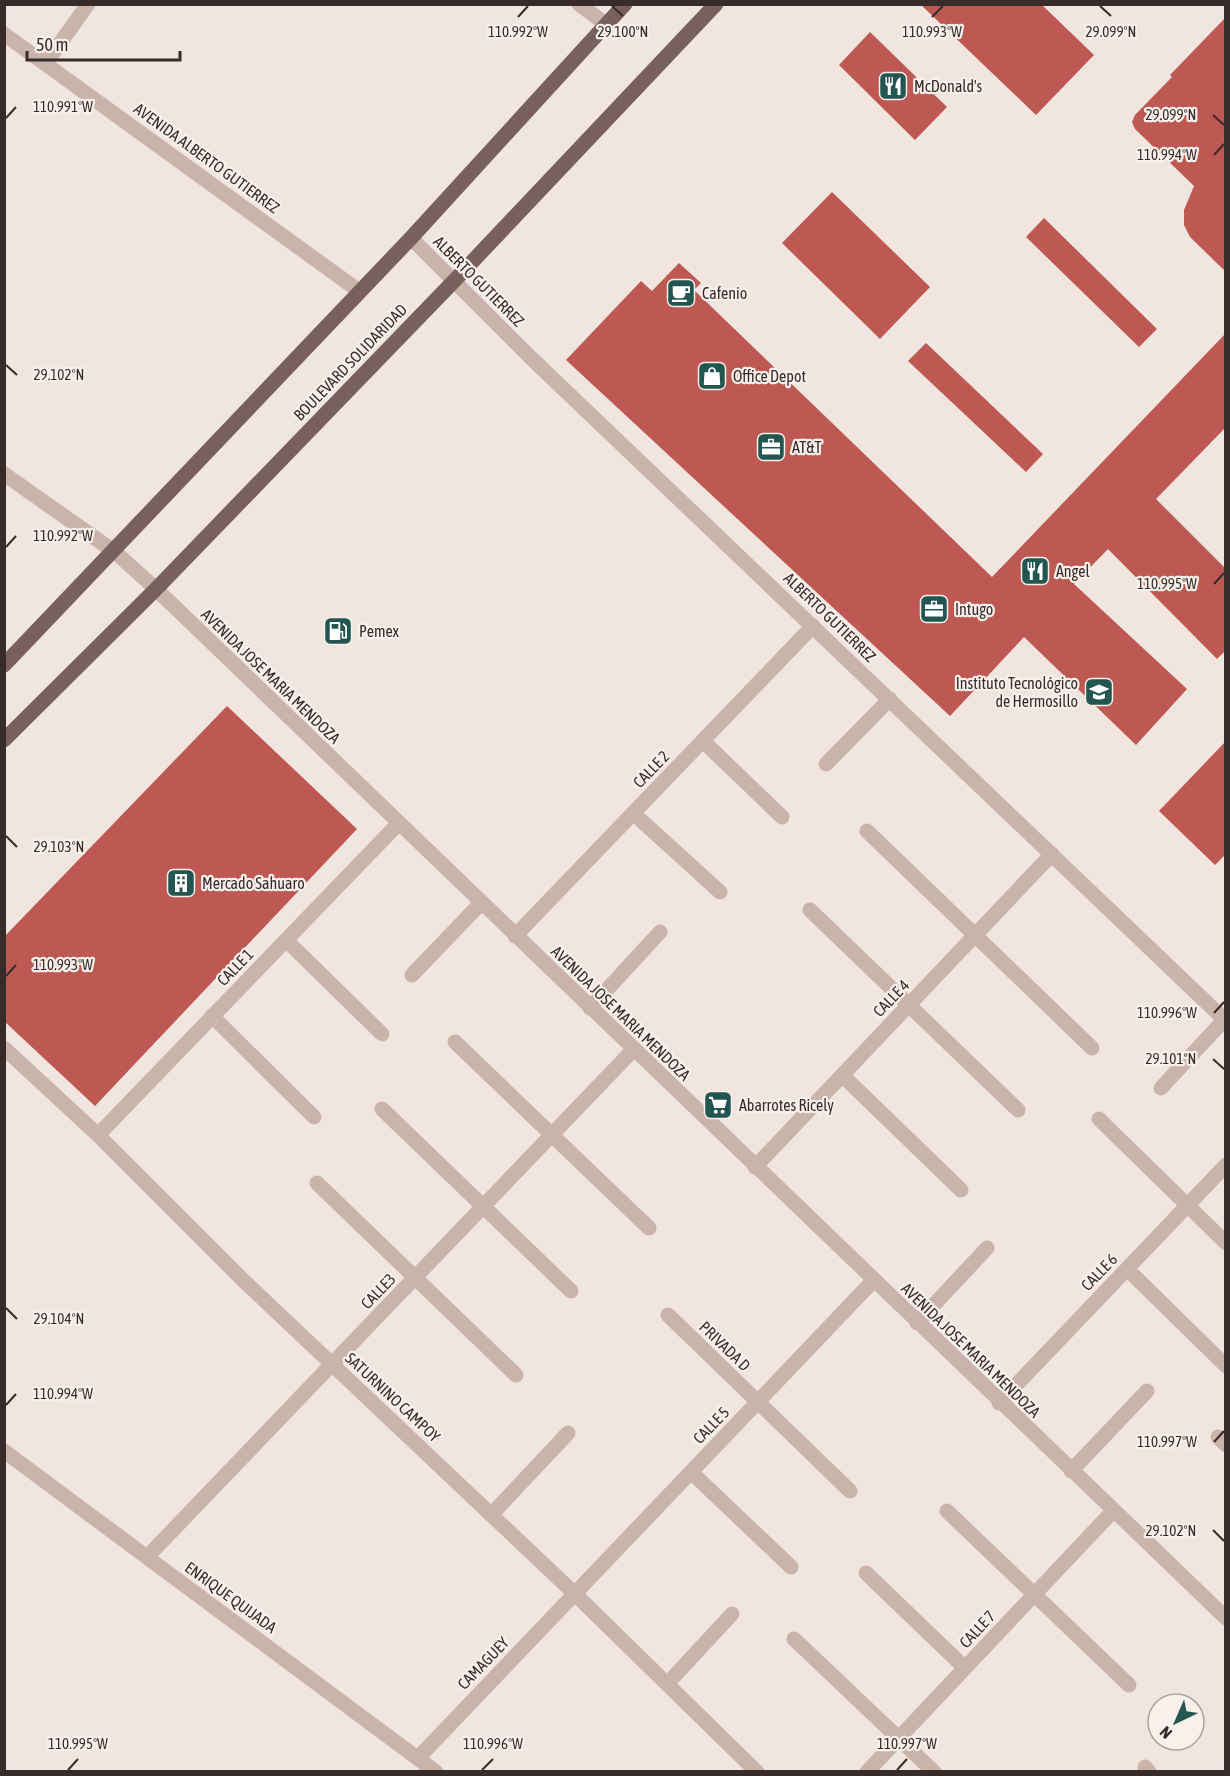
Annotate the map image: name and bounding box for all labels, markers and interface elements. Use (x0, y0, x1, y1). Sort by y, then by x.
text: 110.992°W (488, 23, 548, 40)
text: 29.100°N (598, 23, 648, 40)
text: 110.993°W (902, 23, 962, 40)
text: 29.099°N (1086, 23, 1136, 40)
scale bar (27, 24, 180, 62)
text: 50 m (36, 34, 68, 55)
restaurant icon: McDonald's (877, 70, 909, 102)
place label: McDonald's (914, 77, 983, 95)
text: 110.991°W (33, 98, 93, 115)
street label: AVENIDA ALBERTO GUTIERREZ (131, 99, 283, 217)
text: 29.099°N (1146, 106, 1196, 123)
text: 110.994°W (1137, 146, 1197, 163)
street label: ALBERTO GUTIERREZ (430, 232, 528, 330)
cafe icon: Cafenio (665, 277, 697, 309)
place label: Cafenio (702, 284, 747, 302)
street label: BOULEVARD SOLIDARIDAD (290, 300, 410, 424)
shop icon: Office Depot (696, 360, 728, 392)
text: 29.102°N (34, 366, 84, 383)
place label: Office Depot (733, 367, 806, 386)
office icon: AT&T (755, 431, 787, 463)
place label: AT&T (792, 438, 822, 456)
text: 110.992°W (33, 527, 93, 544)
restaurant icon: Angel (1019, 555, 1051, 587)
place label: Angel (1056, 562, 1090, 581)
street label: ALBERTO GUTIERREZ (780, 569, 880, 665)
text: 110.995°W (1137, 575, 1197, 592)
office icon: Intugo (918, 593, 950, 625)
place label: Intugo (955, 600, 993, 619)
street label: AVENIDA JOSE MARIA MENDOZA (198, 605, 344, 747)
fuel station icon: Pemex (322, 615, 354, 647)
place label: Pemex (359, 622, 400, 640)
place label: Instituto Tecnológico de Hermosillo (956, 674, 1078, 710)
school or university icon: Instituto Tecnológico de Hermosillo (1083, 676, 1115, 708)
street label: CALLE 2 (629, 747, 673, 791)
text: 29.103°N (34, 838, 84, 855)
building icon: Mercado Sahuaro (165, 867, 197, 899)
place label: Mercado Sahuaro (202, 874, 305, 892)
street label: AVENIDA JOSE MARIA MENDOZA (548, 942, 694, 1084)
street label: CALLE 1 (213, 945, 257, 989)
text: 110.993°W (33, 956, 93, 973)
street label: CALLE 4 (869, 976, 913, 1020)
text: 110.996°W (1137, 1004, 1197, 1021)
text: 29.101°N (1146, 1050, 1196, 1067)
supermarket icon: Abarrotes Ricely (702, 1089, 734, 1121)
place label: Abarrotes Ricely (739, 1096, 834, 1115)
street label: CALLE 6 (1077, 1250, 1121, 1294)
street label: CALLE3 (357, 1270, 399, 1312)
street label: AVENIDA JOSE MARIA MENDOZA (898, 1279, 1044, 1421)
text: 29.104°N (34, 1310, 84, 1327)
street label: PRIVADA D (696, 1318, 754, 1374)
street label: SATURNINO CAMPOY (342, 1349, 445, 1446)
text: 110.994°W (33, 1385, 93, 1402)
street label: CALLE 5 (689, 1403, 733, 1447)
text: 110.997°W (1137, 1433, 1197, 1450)
text: 29.102°N (1146, 1522, 1196, 1539)
street label: ENRIQUE QUIJADA (182, 1558, 280, 1636)
street label: CALLE 7 (955, 1607, 999, 1651)
street label: CAMAGUEY (454, 1633, 513, 1693)
north arrow (1146, 1692, 1206, 1752)
text: N (1156, 1723, 1175, 1743)
text: 110.995°W (48, 1735, 108, 1752)
text: 110.996°W (463, 1735, 523, 1752)
text: 110.997°W (877, 1735, 937, 1752)

